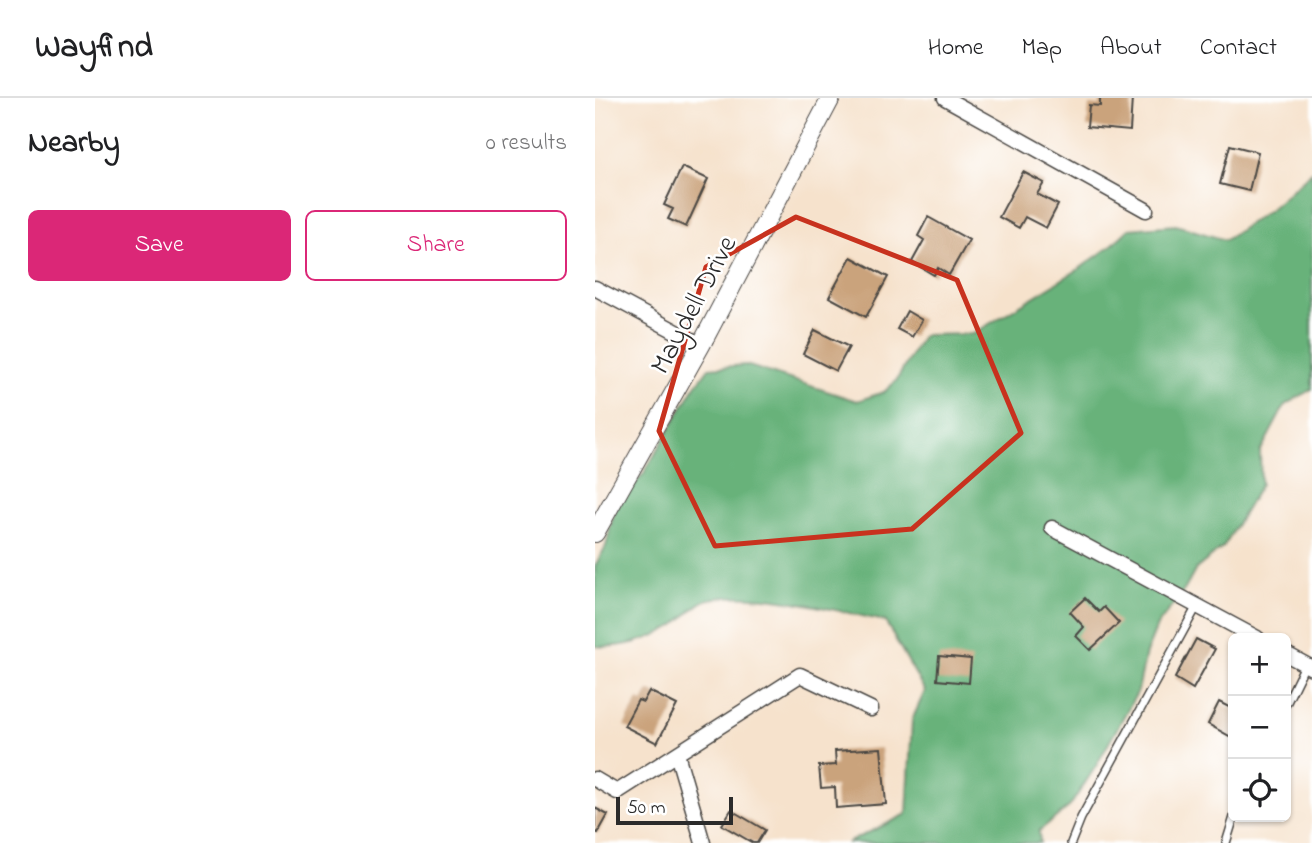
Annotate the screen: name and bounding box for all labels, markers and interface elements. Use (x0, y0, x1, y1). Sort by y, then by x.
text: Wayfind (35, 24, 153, 72)
text: Home (928, 31, 984, 66)
text: Map (1022, 31, 1062, 66)
text: About (1100, 31, 1162, 66)
text: Contact (1200, 31, 1277, 66)
text: Nearby (28, 122, 120, 166)
text: 0 results (486, 127, 567, 160)
button: Save (28, 210, 291, 281)
button: Share (305, 210, 567, 281)
street label: Maydell Drive (641, 229, 749, 382)
map controls (1228, 633, 1291, 822)
button: + (1228, 633, 1291, 696)
button: − (1228, 696, 1291, 759)
button: locate (1228, 759, 1291, 822)
scale bar (616, 794, 733, 826)
text: 50 m (627, 795, 666, 822)

